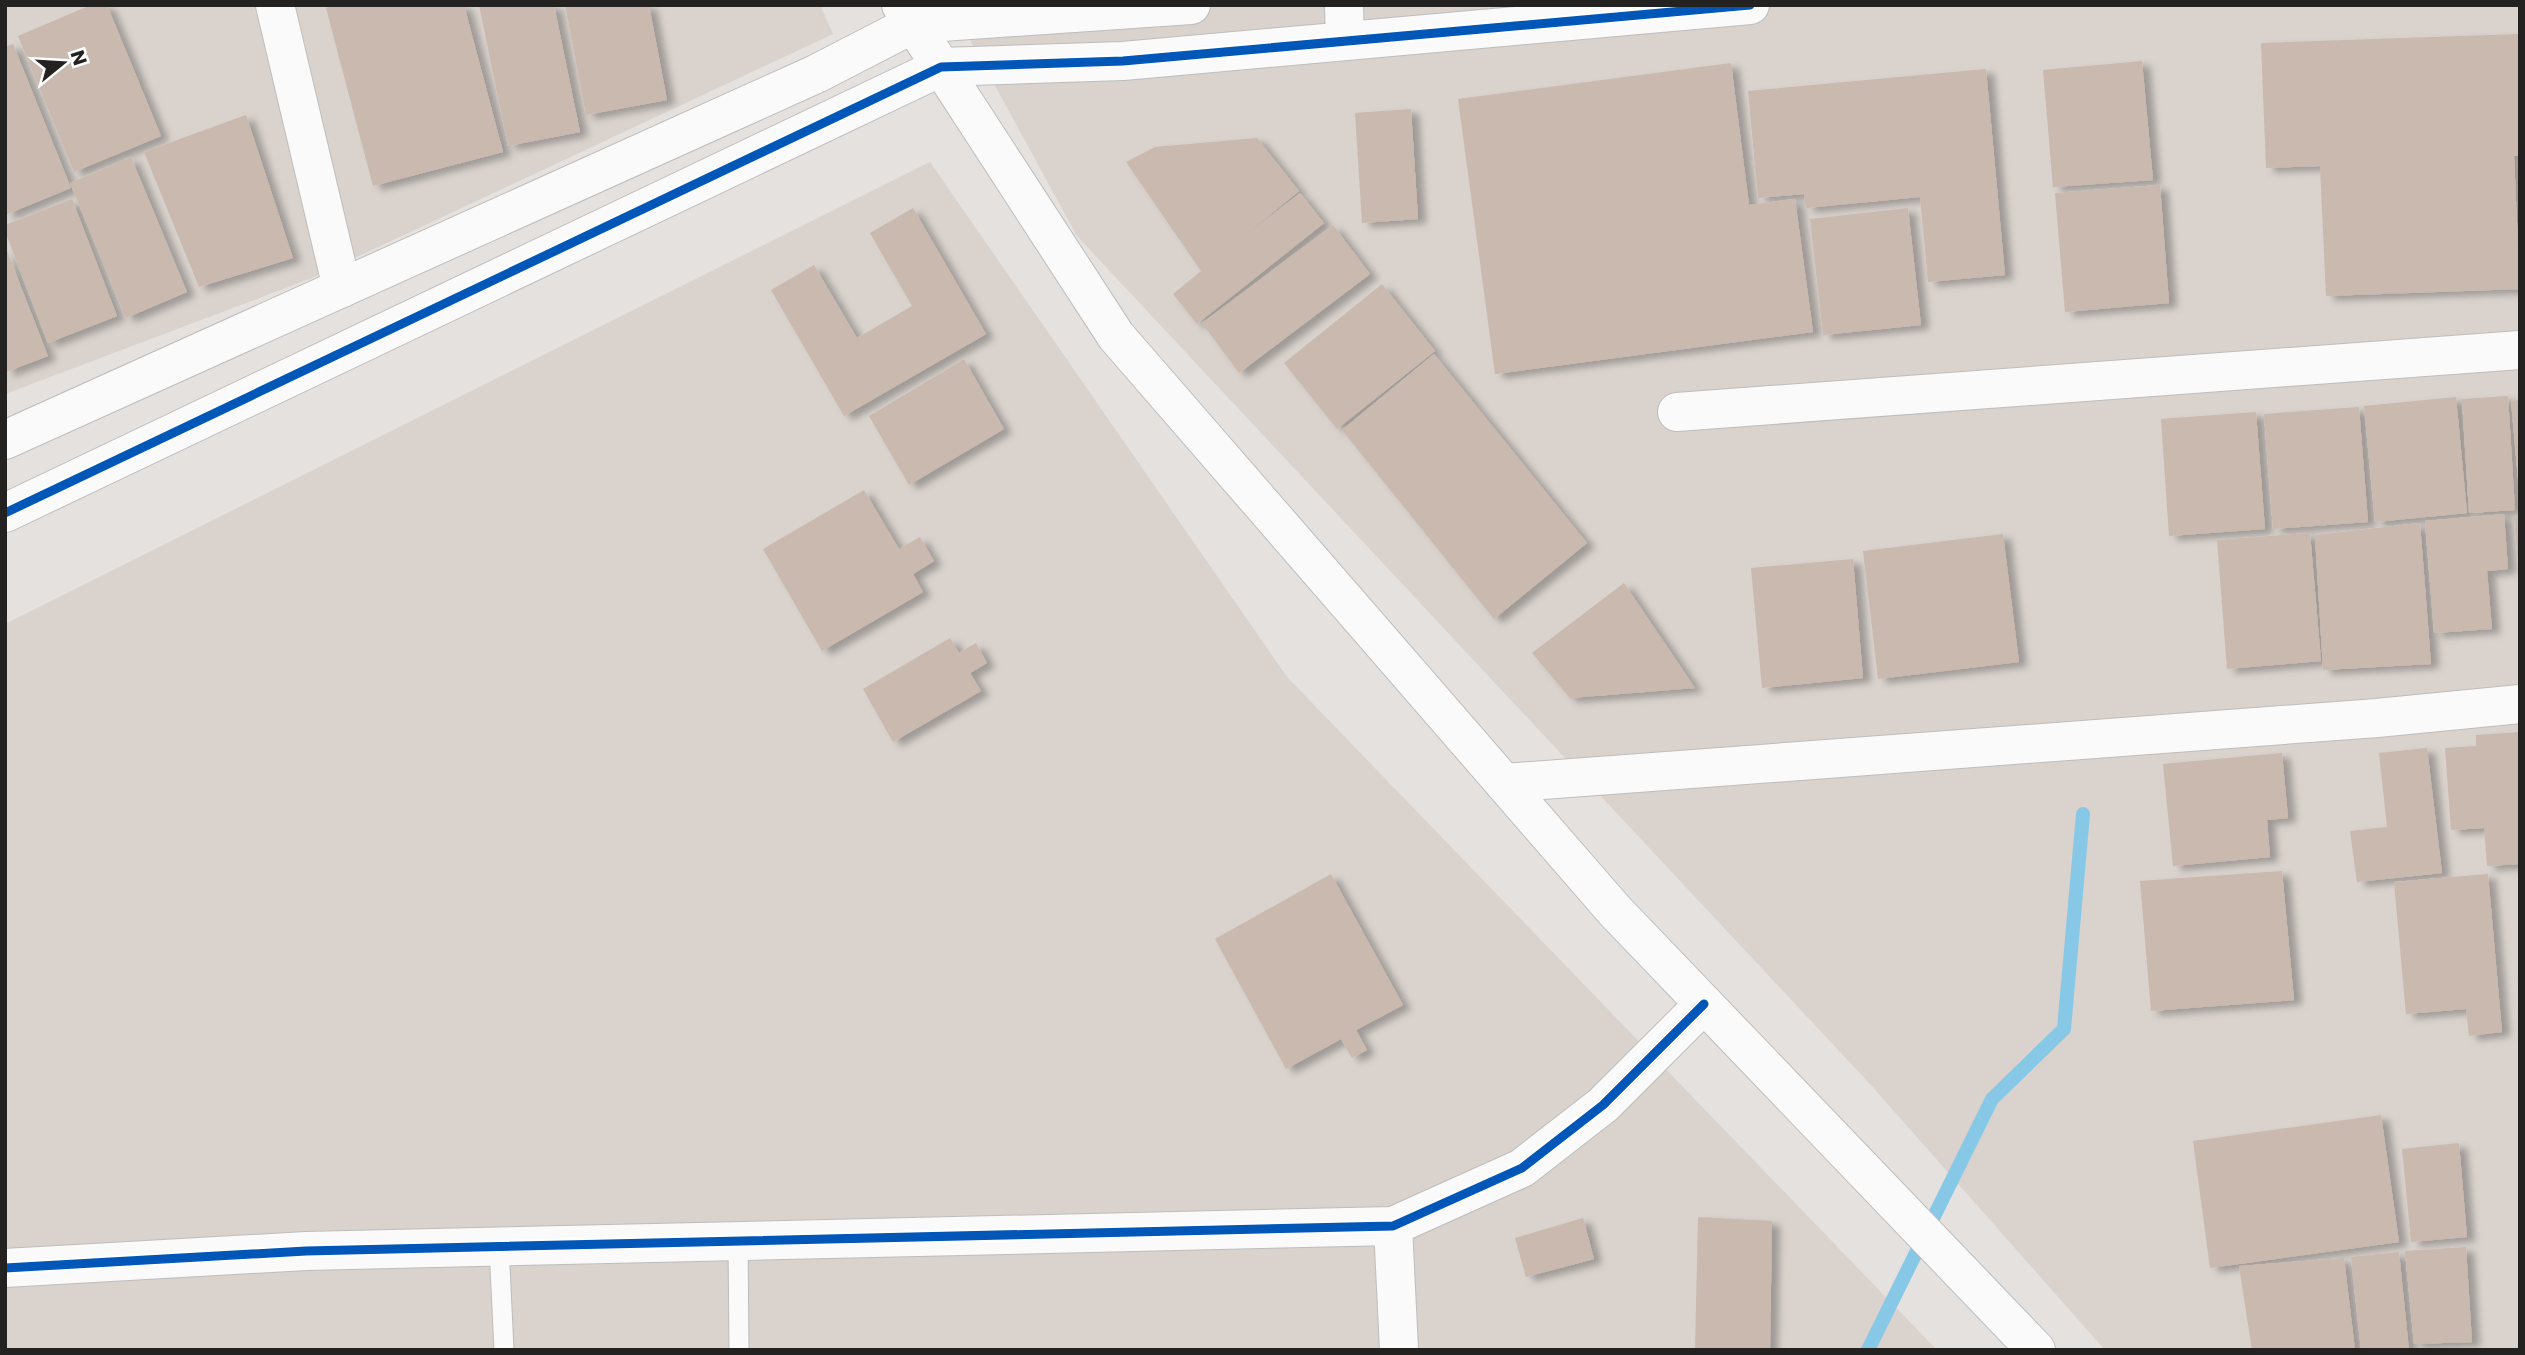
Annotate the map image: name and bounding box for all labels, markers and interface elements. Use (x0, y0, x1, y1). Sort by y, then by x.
north arrow (28, 28, 98, 98)
text: N (64, 47, 94, 69)

